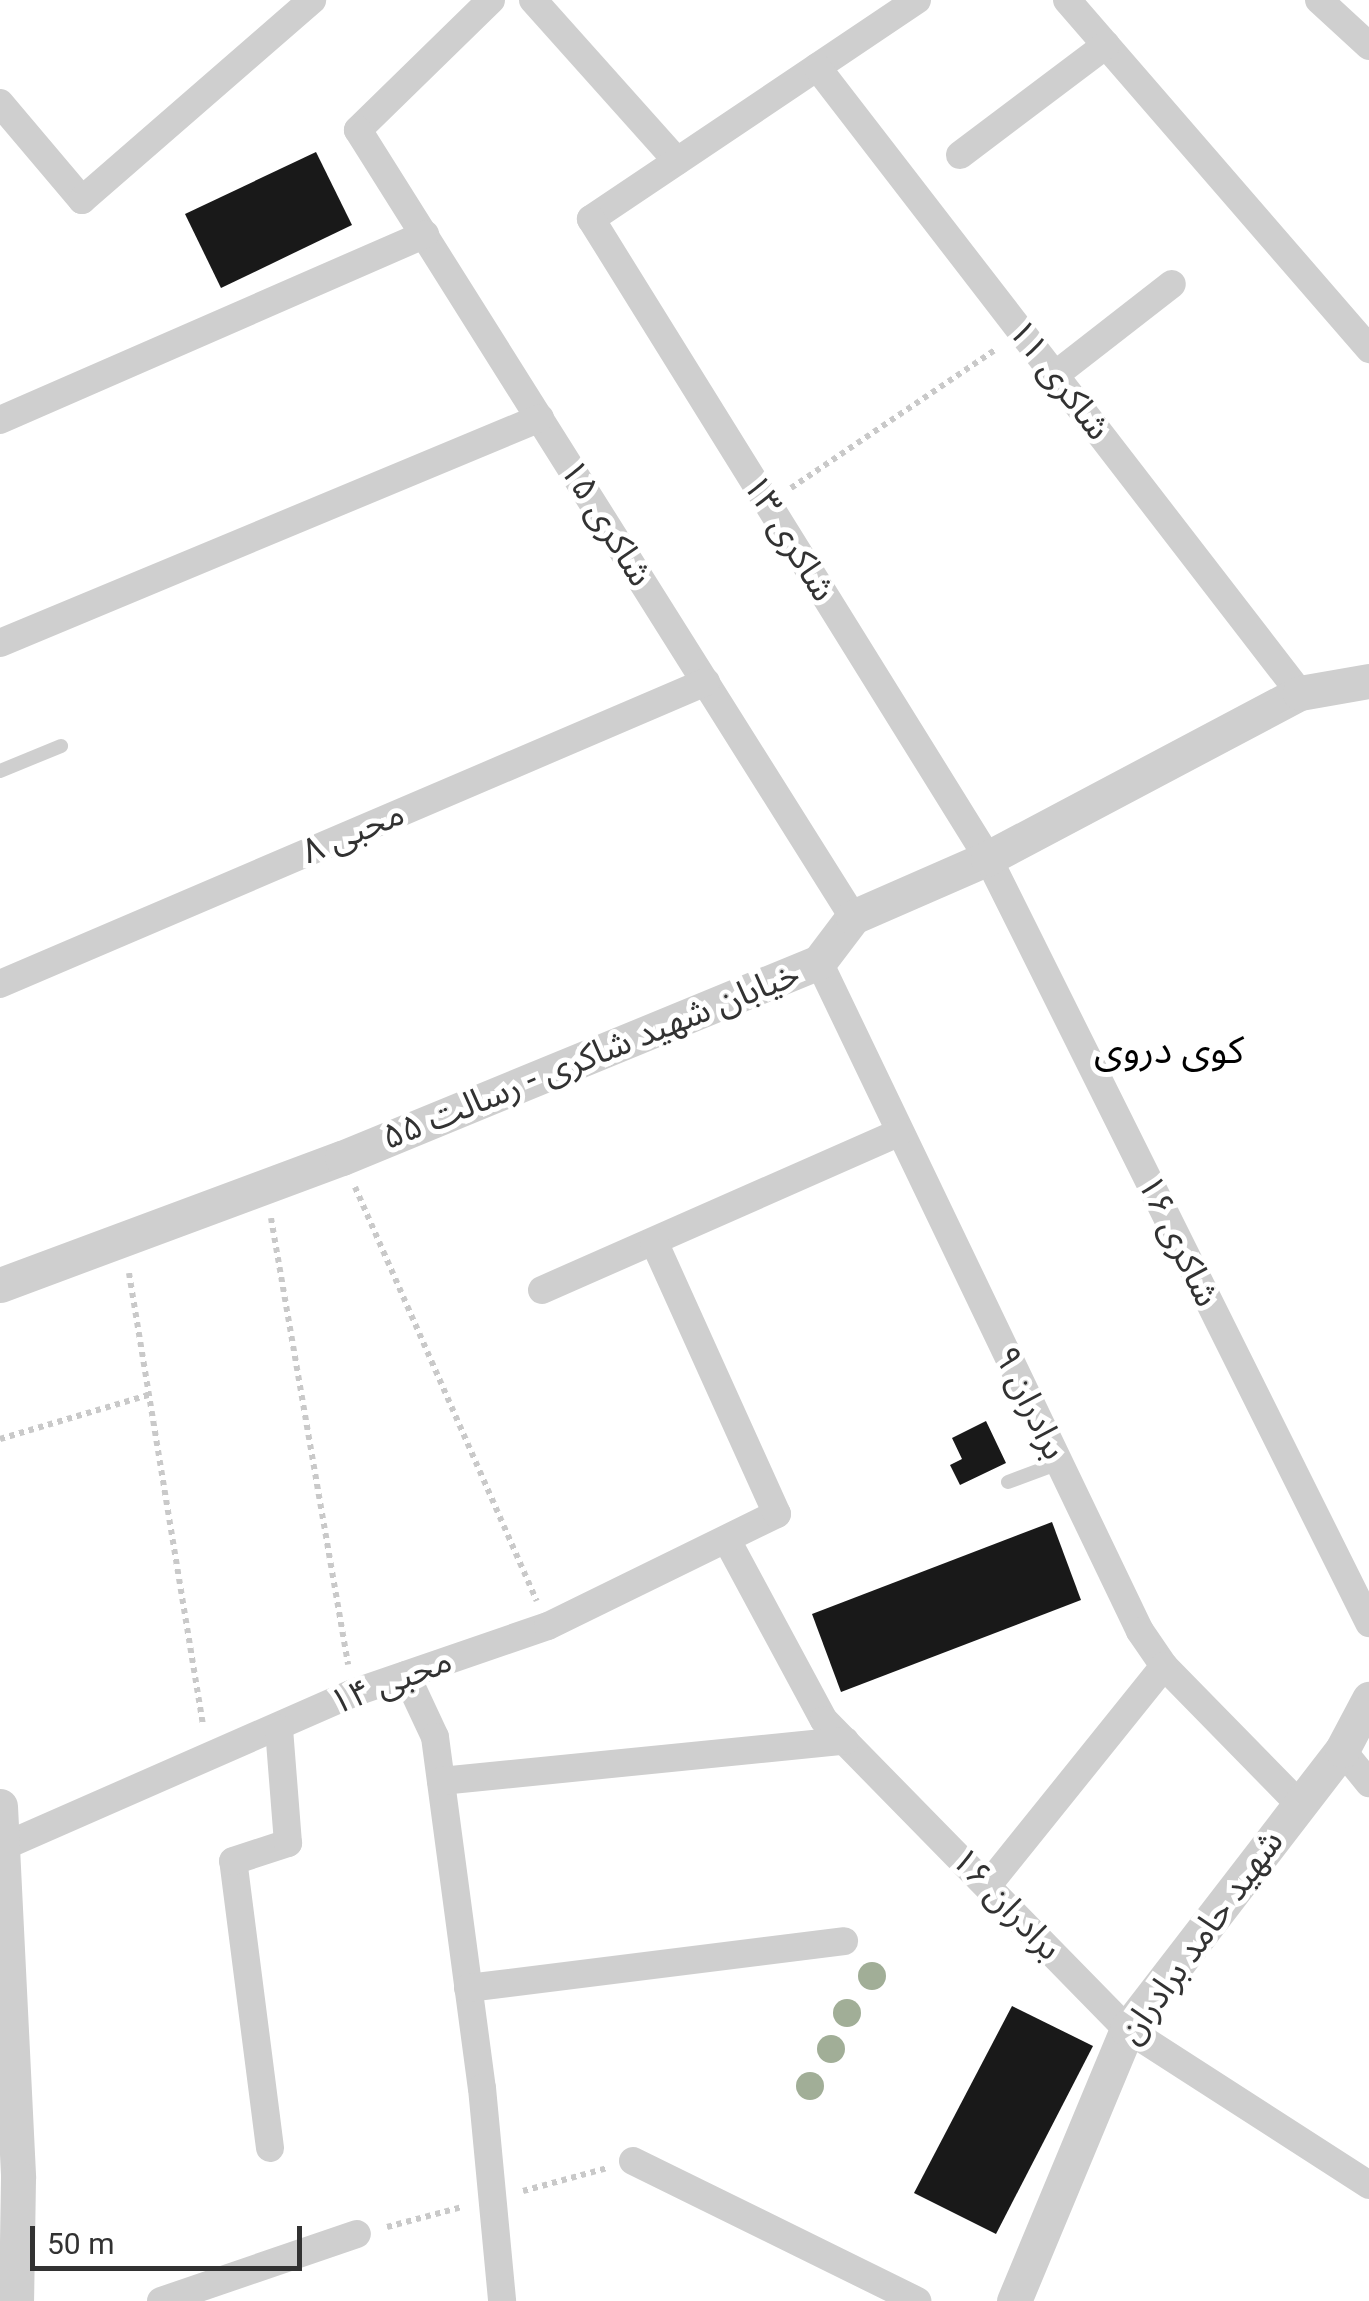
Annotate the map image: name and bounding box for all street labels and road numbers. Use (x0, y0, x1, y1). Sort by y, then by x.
street label: شاکری ۱۱ (999, 311, 1119, 449)
street label: شاکری ۱۵ (551, 452, 661, 594)
street label: شاکری ۱۳ (734, 467, 844, 609)
street label: محبی ۸ (295, 793, 411, 873)
street label: خیابان شهید شاکری - رسالت ۵۵ (376, 953, 806, 1159)
street label: شاکری ۱۶ (1128, 1168, 1228, 1314)
street label: برادران ۹ (985, 1340, 1075, 1466)
street label: محبی ۱۴ (324, 1640, 458, 1724)
street label: شهید حامد برادران (1109, 1822, 1293, 2052)
street label: برادران ۱۶ (942, 1839, 1070, 1969)

